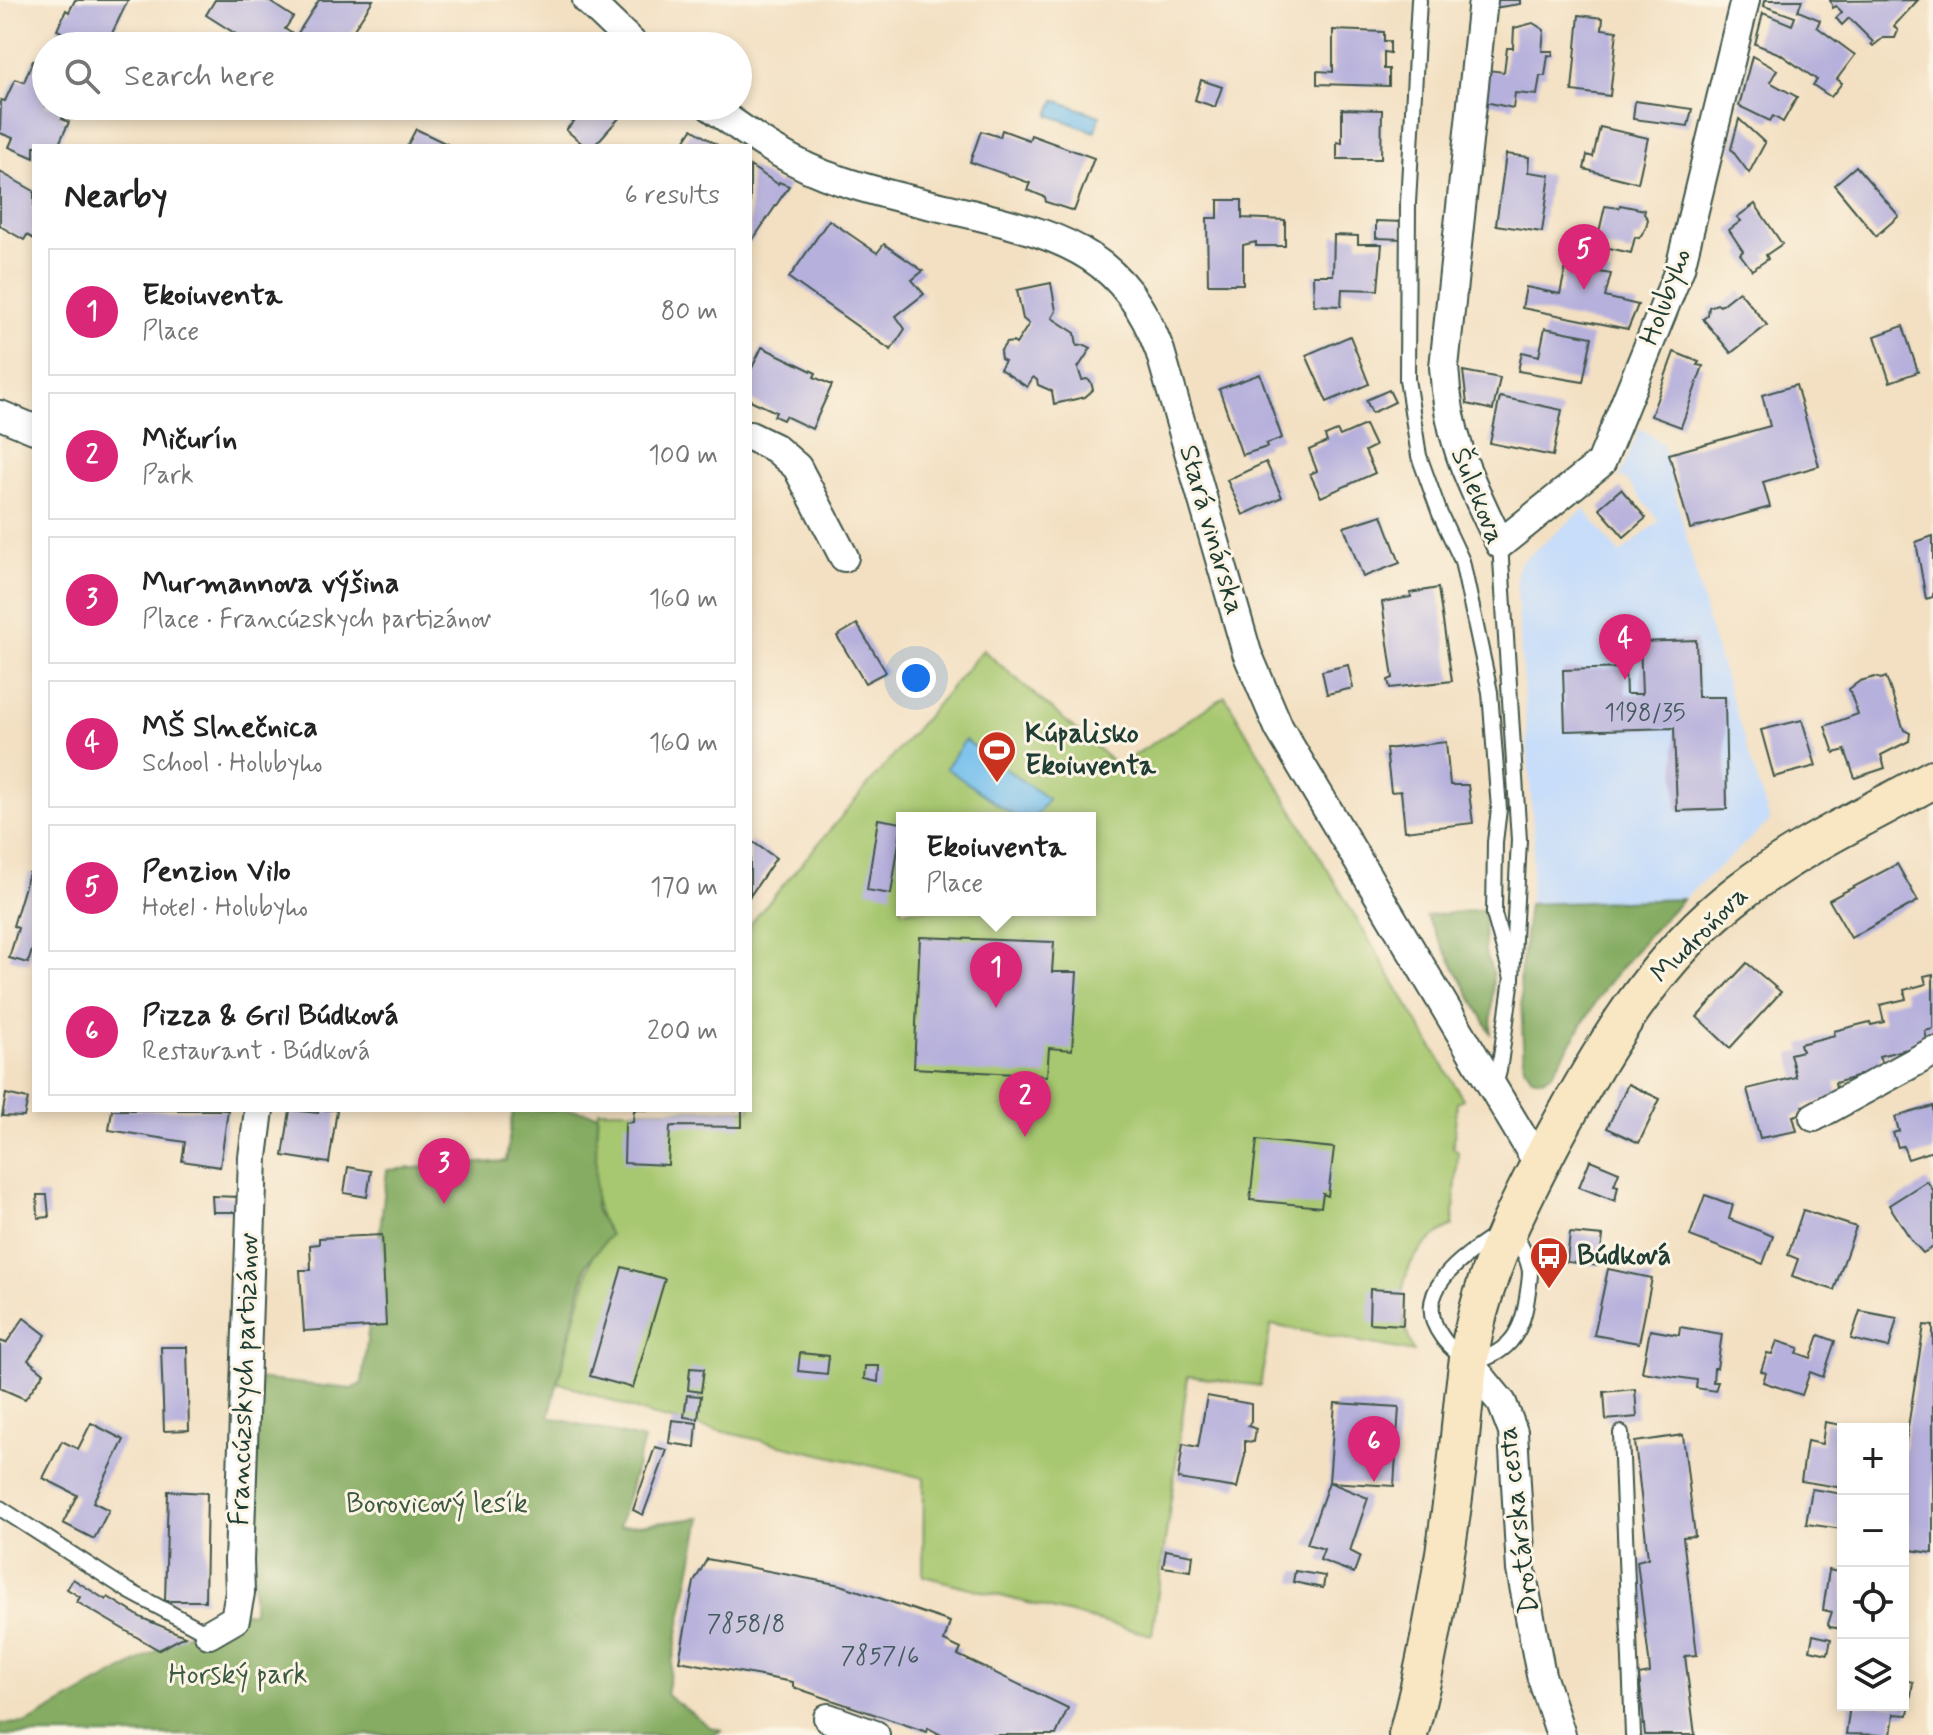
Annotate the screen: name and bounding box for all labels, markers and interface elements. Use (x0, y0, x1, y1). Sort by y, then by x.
search box (32, 32, 752, 120)
icon: search (60, 54, 104, 98)
text: Search here (124, 57, 275, 96)
text: Nearby (64, 174, 168, 219)
text: 6 results (625, 179, 720, 213)
pin: 5 (1558, 224, 1610, 290)
street label: Holubyho (1631, 244, 1701, 350)
text: Ekoiuventa (142, 276, 282, 315)
text: 1 (86, 295, 98, 329)
text: 80 m (661, 295, 718, 329)
text: Place (142, 315, 199, 349)
text: Mičurín (142, 420, 237, 459)
text: 2 (86, 439, 98, 473)
text: 100 m (648, 439, 718, 473)
street label: Stará vinárska (1169, 441, 1253, 619)
street label: Šulekova (1441, 442, 1513, 550)
text: Park (142, 459, 194, 493)
text: Murmannova výšina (142, 564, 399, 603)
text: 3 (86, 583, 98, 617)
text: 160 m (649, 583, 718, 617)
text: Place · Francúzskych partizánov (142, 603, 491, 637)
pin: 4 (1599, 614, 1651, 680)
your location (896, 658, 936, 698)
house number: 1198/35 (1604, 698, 1686, 729)
text: MŠ Slnečnica (142, 708, 318, 747)
place label: Kúpalisko Ekoiuventa (1025, 716, 1157, 785)
text: 4 (84, 727, 100, 761)
text: 160 m (649, 727, 718, 761)
sports icon: Kúpalisko Ekoiuventa (976, 729, 1018, 784)
text: School · Holubyho (142, 747, 322, 781)
popup (896, 812, 1096, 916)
text: Ekoiuventa (926, 828, 1066, 867)
text: Penzion Vilo (142, 852, 291, 891)
text: Place (926, 867, 983, 901)
text: 5 (84, 871, 100, 905)
text: 170 m (650, 871, 718, 905)
street label: Mudroňova (1643, 878, 1757, 992)
text: Hotel · Holubyho (142, 891, 308, 925)
pin: 1 (970, 942, 1022, 1008)
text: Pizza & Gril Búdková (142, 996, 399, 1035)
text: 6 (85, 1015, 99, 1049)
text: 200 m (647, 1015, 718, 1049)
text: Restaurant · Búdková (142, 1035, 370, 1069)
pin: 2 (999, 1071, 1051, 1137)
pin: 3 (418, 1138, 470, 1204)
street label: Francúzskych partizánov (221, 1232, 269, 1526)
bus stop icon: Búdková (1528, 1235, 1570, 1290)
place label: Búdková (1577, 1238, 1671, 1275)
pin: 6 (1348, 1416, 1400, 1482)
map controls (1837, 1423, 1909, 1711)
button: + (1837, 1423, 1909, 1495)
street label: Drotárska cesta (1489, 1424, 1549, 1616)
park label: Borovicový lesík (346, 1486, 528, 1523)
button: − (1837, 1495, 1909, 1567)
button: locate (1837, 1567, 1909, 1639)
house number: 7858/8 (707, 1609, 785, 1640)
button: layers (1837, 1639, 1909, 1711)
house number: 7857/6 (841, 1641, 919, 1672)
park label: Horský park (169, 1657, 308, 1694)

